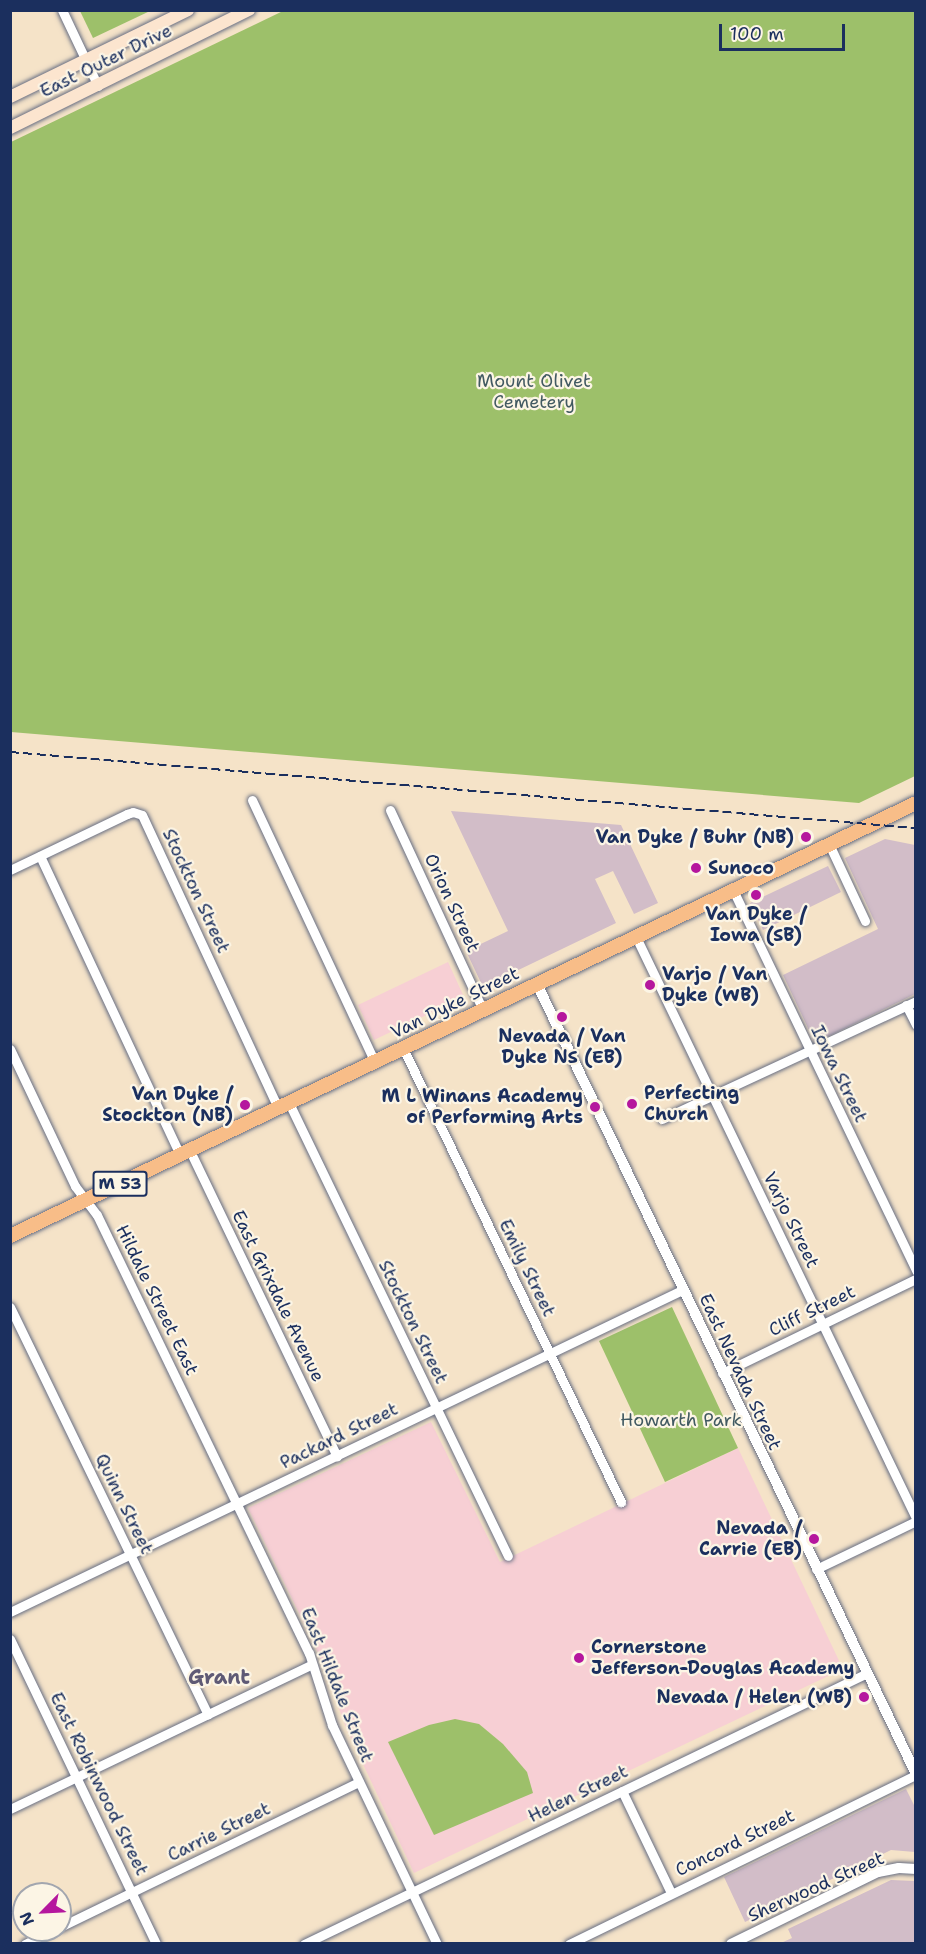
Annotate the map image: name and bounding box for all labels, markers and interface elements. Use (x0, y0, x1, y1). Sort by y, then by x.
scale bar (722, 12, 848, 50)
street label: East Outer Drive (37, 20, 175, 102)
text: 100 m (730, 22, 784, 46)
park label: Mount Olivet Cemetery (477, 371, 591, 413)
street label: Stockton Street (158, 825, 234, 957)
place label: Van Dyke / Buhr (NB) (596, 826, 794, 848)
marker: Van Dyke / Buhr (NB) (799, 830, 813, 844)
street label: Orion Street (420, 850, 484, 956)
place label: Sunoco (708, 857, 774, 879)
marker: Sunoco (689, 861, 703, 875)
marker: Van Dyke / Iowa (SB) (749, 888, 763, 902)
place label: Van Dyke / Iowa (SB) (705, 904, 807, 946)
street label: Van Dyke Street (387, 963, 523, 1043)
place label: Varjo / Van Dyke (WB) (662, 964, 767, 1006)
marker: Varjo / Van Dyke (WB) (643, 978, 657, 992)
marker: Nevada / Van Dyke NS (EB) (555, 1010, 569, 1024)
street label: Iowa Street (806, 1022, 872, 1126)
place label: Nevada / Van Dyke NS (EB) (498, 1026, 626, 1068)
place label: Perfecting Church (644, 1083, 739, 1126)
place label: Van Dyke / Stockton (NB) (102, 1084, 233, 1126)
place label: M L Winans Academy of Performing Arts (381, 1086, 583, 1128)
marker: Perfecting Church (625, 1097, 639, 1111)
marker: Van Dyke / Stockton (NB) (238, 1098, 252, 1112)
marker: M L Winans Academy of Performing Arts (588, 1100, 602, 1114)
street label: Varjo Street (758, 1168, 824, 1272)
road number: M 53 (92, 1171, 148, 1197)
street label: East Grixdale Avenue (227, 1207, 329, 1385)
street label: Emily Street (494, 1216, 560, 1320)
street label: Hildale Street East (111, 1221, 203, 1379)
street label: Stockton Street (374, 1257, 452, 1387)
street label: Cliff Street (765, 1281, 859, 1341)
street label: East Nevada Street (694, 1290, 786, 1454)
street label: Packard Street (277, 1398, 401, 1474)
park label: Howarth Park (620, 1409, 742, 1431)
street label: Quinn Street (90, 1450, 158, 1558)
place label: Nevada / Carrie (EB) (699, 1518, 802, 1561)
marker: Nevada / Carrie (EB) (807, 1532, 821, 1546)
street label: East Hildale Street (296, 1605, 378, 1765)
place label: Cornerstone Jefferson-Douglas Academy (591, 1637, 855, 1680)
marker: Cornerstone Jefferson-Douglas Academy (572, 1651, 586, 1665)
district label: Grant (188, 1665, 250, 1689)
place label: Nevada / Helen (WB) (657, 1686, 852, 1708)
street label: East Robinwood Street (45, 1689, 153, 1879)
marker: Nevada / Helen (WB) (857, 1690, 871, 1704)
street label: Helen Street (525, 1761, 631, 1827)
street label: Carrie Street (164, 1798, 274, 1866)
street label: Concord Street (672, 1805, 798, 1881)
street label: Sherwood Street (745, 1847, 887, 1927)
north arrow (12, 1882, 72, 1942)
text: N (15, 1909, 39, 1929)

